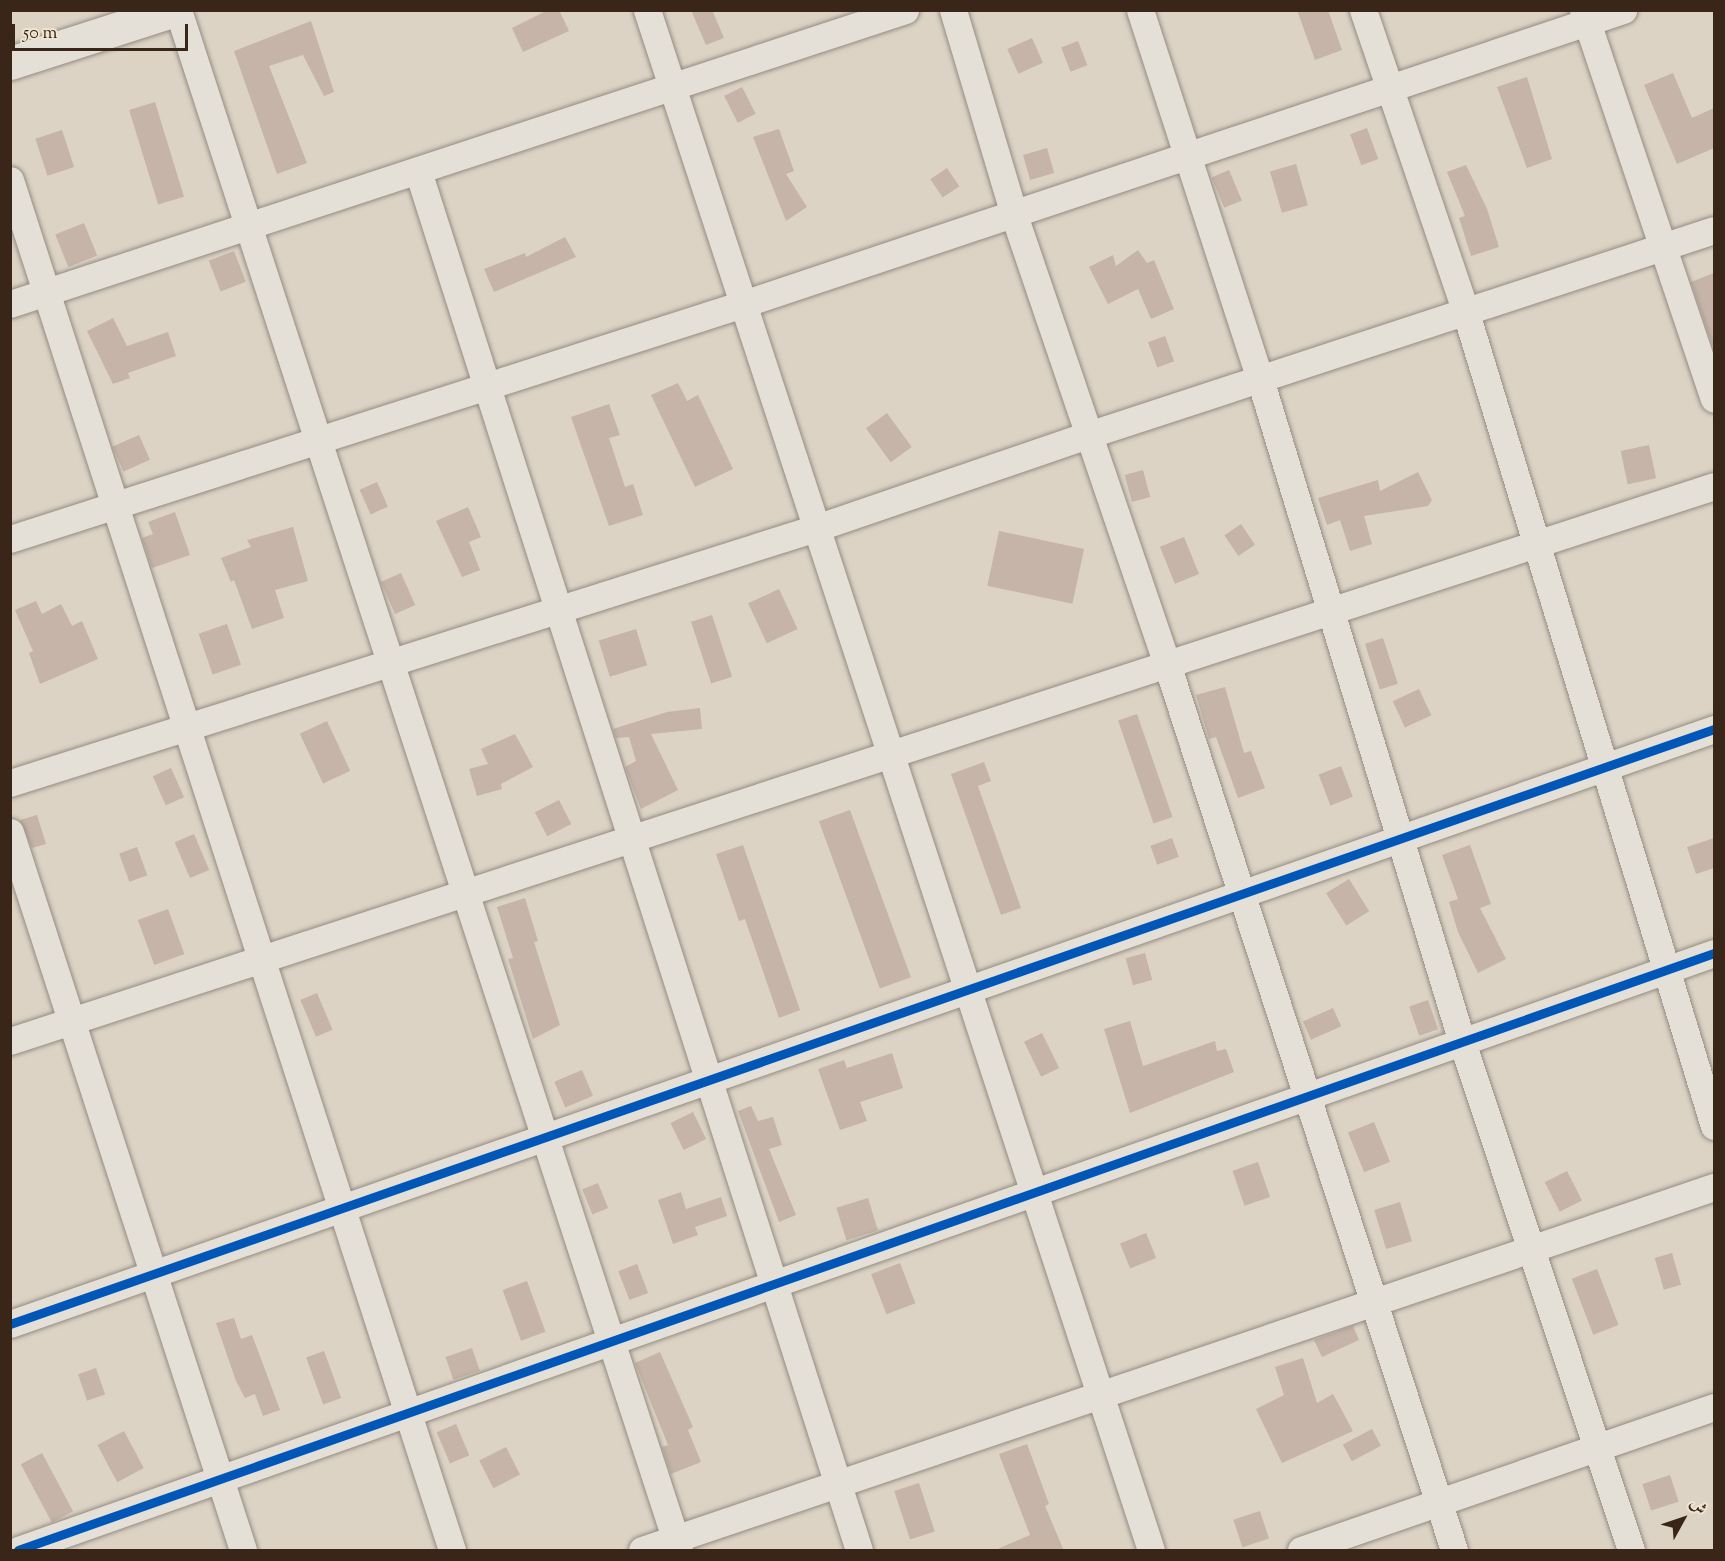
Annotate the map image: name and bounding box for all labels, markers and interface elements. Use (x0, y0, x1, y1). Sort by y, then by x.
scale bar (15, 12, 190, 50)
text: 50 m (23, 21, 57, 47)
north arrow (1653, 1489, 1713, 1549)
text: ش (1683, 1494, 1711, 1521)

